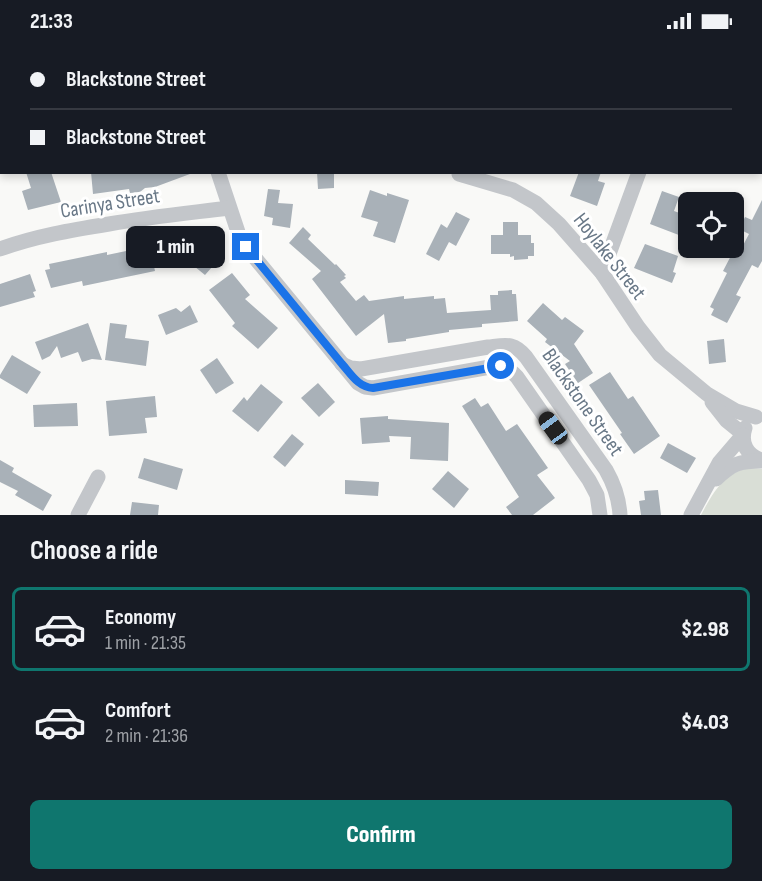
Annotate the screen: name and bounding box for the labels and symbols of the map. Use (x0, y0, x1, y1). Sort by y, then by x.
street label: Carinya Street (59, 183, 162, 224)
street label: Hoylake Street (568, 208, 651, 305)
callout: 1 min (126, 226, 225, 268)
route end (232, 233, 259, 260)
street label: Blackstone Street (536, 344, 629, 461)
route start (487, 352, 514, 379)
car (535, 408, 571, 448)

